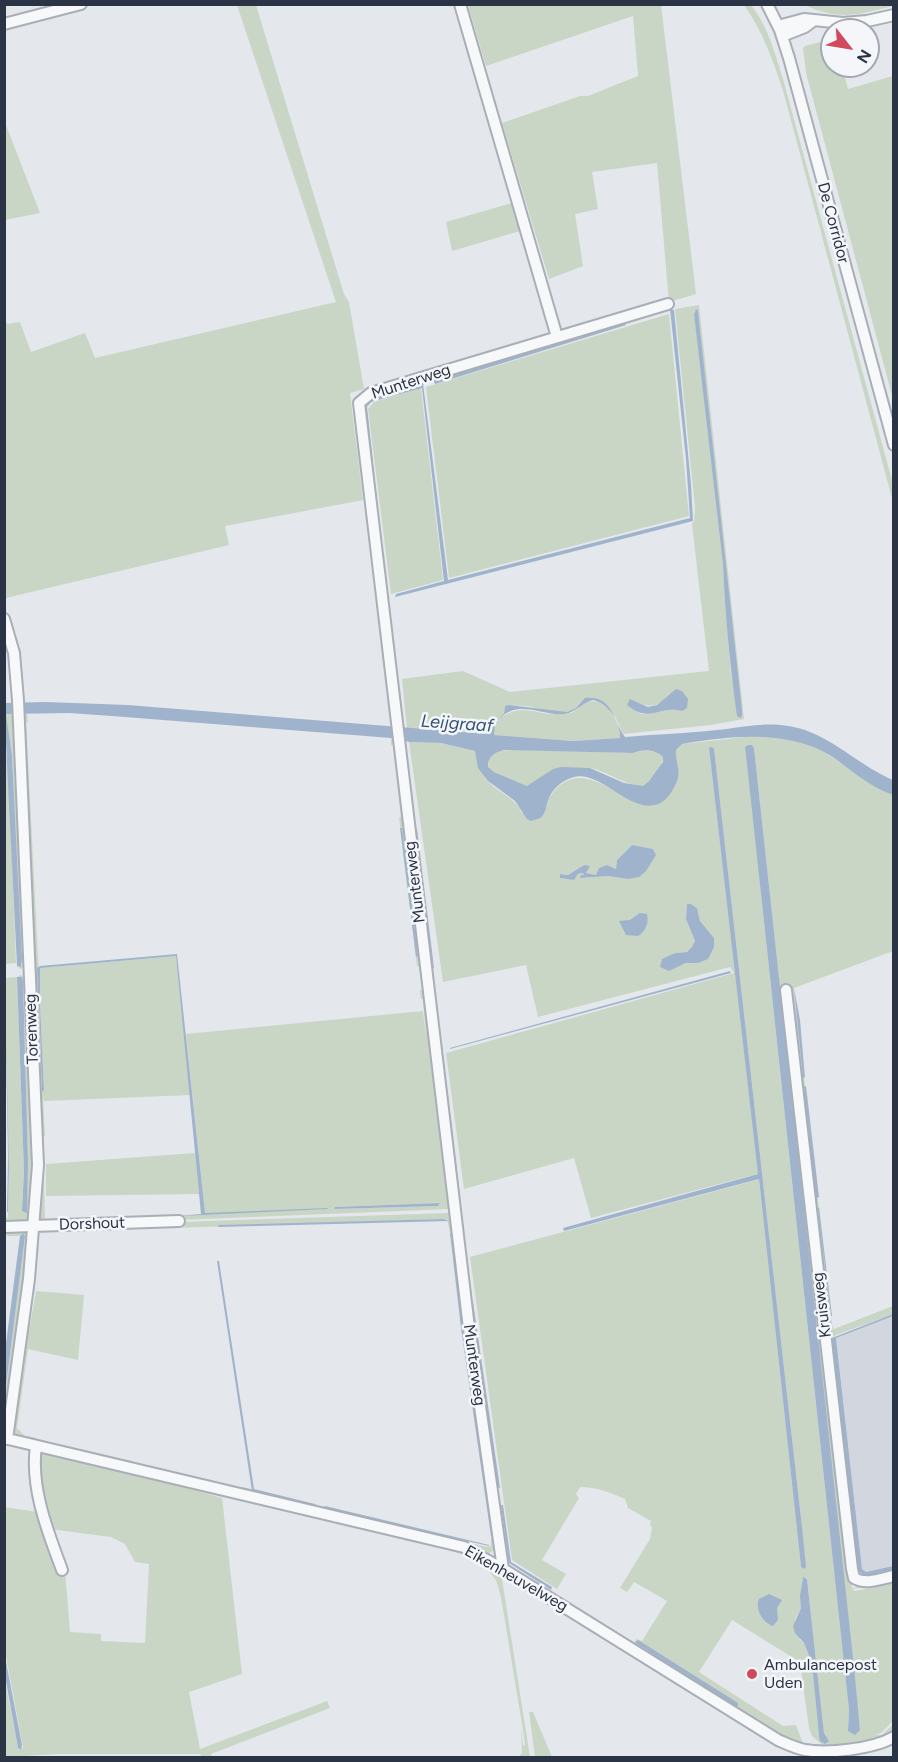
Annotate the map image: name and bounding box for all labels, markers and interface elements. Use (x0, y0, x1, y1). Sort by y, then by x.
north arrow (820, 18, 880, 78)
text: N (853, 46, 875, 67)
street label: De Corridor (813, 180, 853, 266)
street label: Munterweg (369, 360, 453, 404)
water label: Leijgraaf (420, 711, 494, 737)
street label: Munterweg (400, 840, 430, 924)
street label: Torenweg (21, 993, 43, 1065)
street label: Dorshout (59, 1213, 125, 1235)
street label: Kruisweg (808, 1271, 836, 1339)
street label: Munterweg (459, 1323, 489, 1407)
street label: Eikenheuvelweg (461, 1542, 571, 1616)
place label: Ambulancepost Uden (764, 1655, 877, 1693)
marker: Ambulancepost Uden (745, 1667, 759, 1681)

